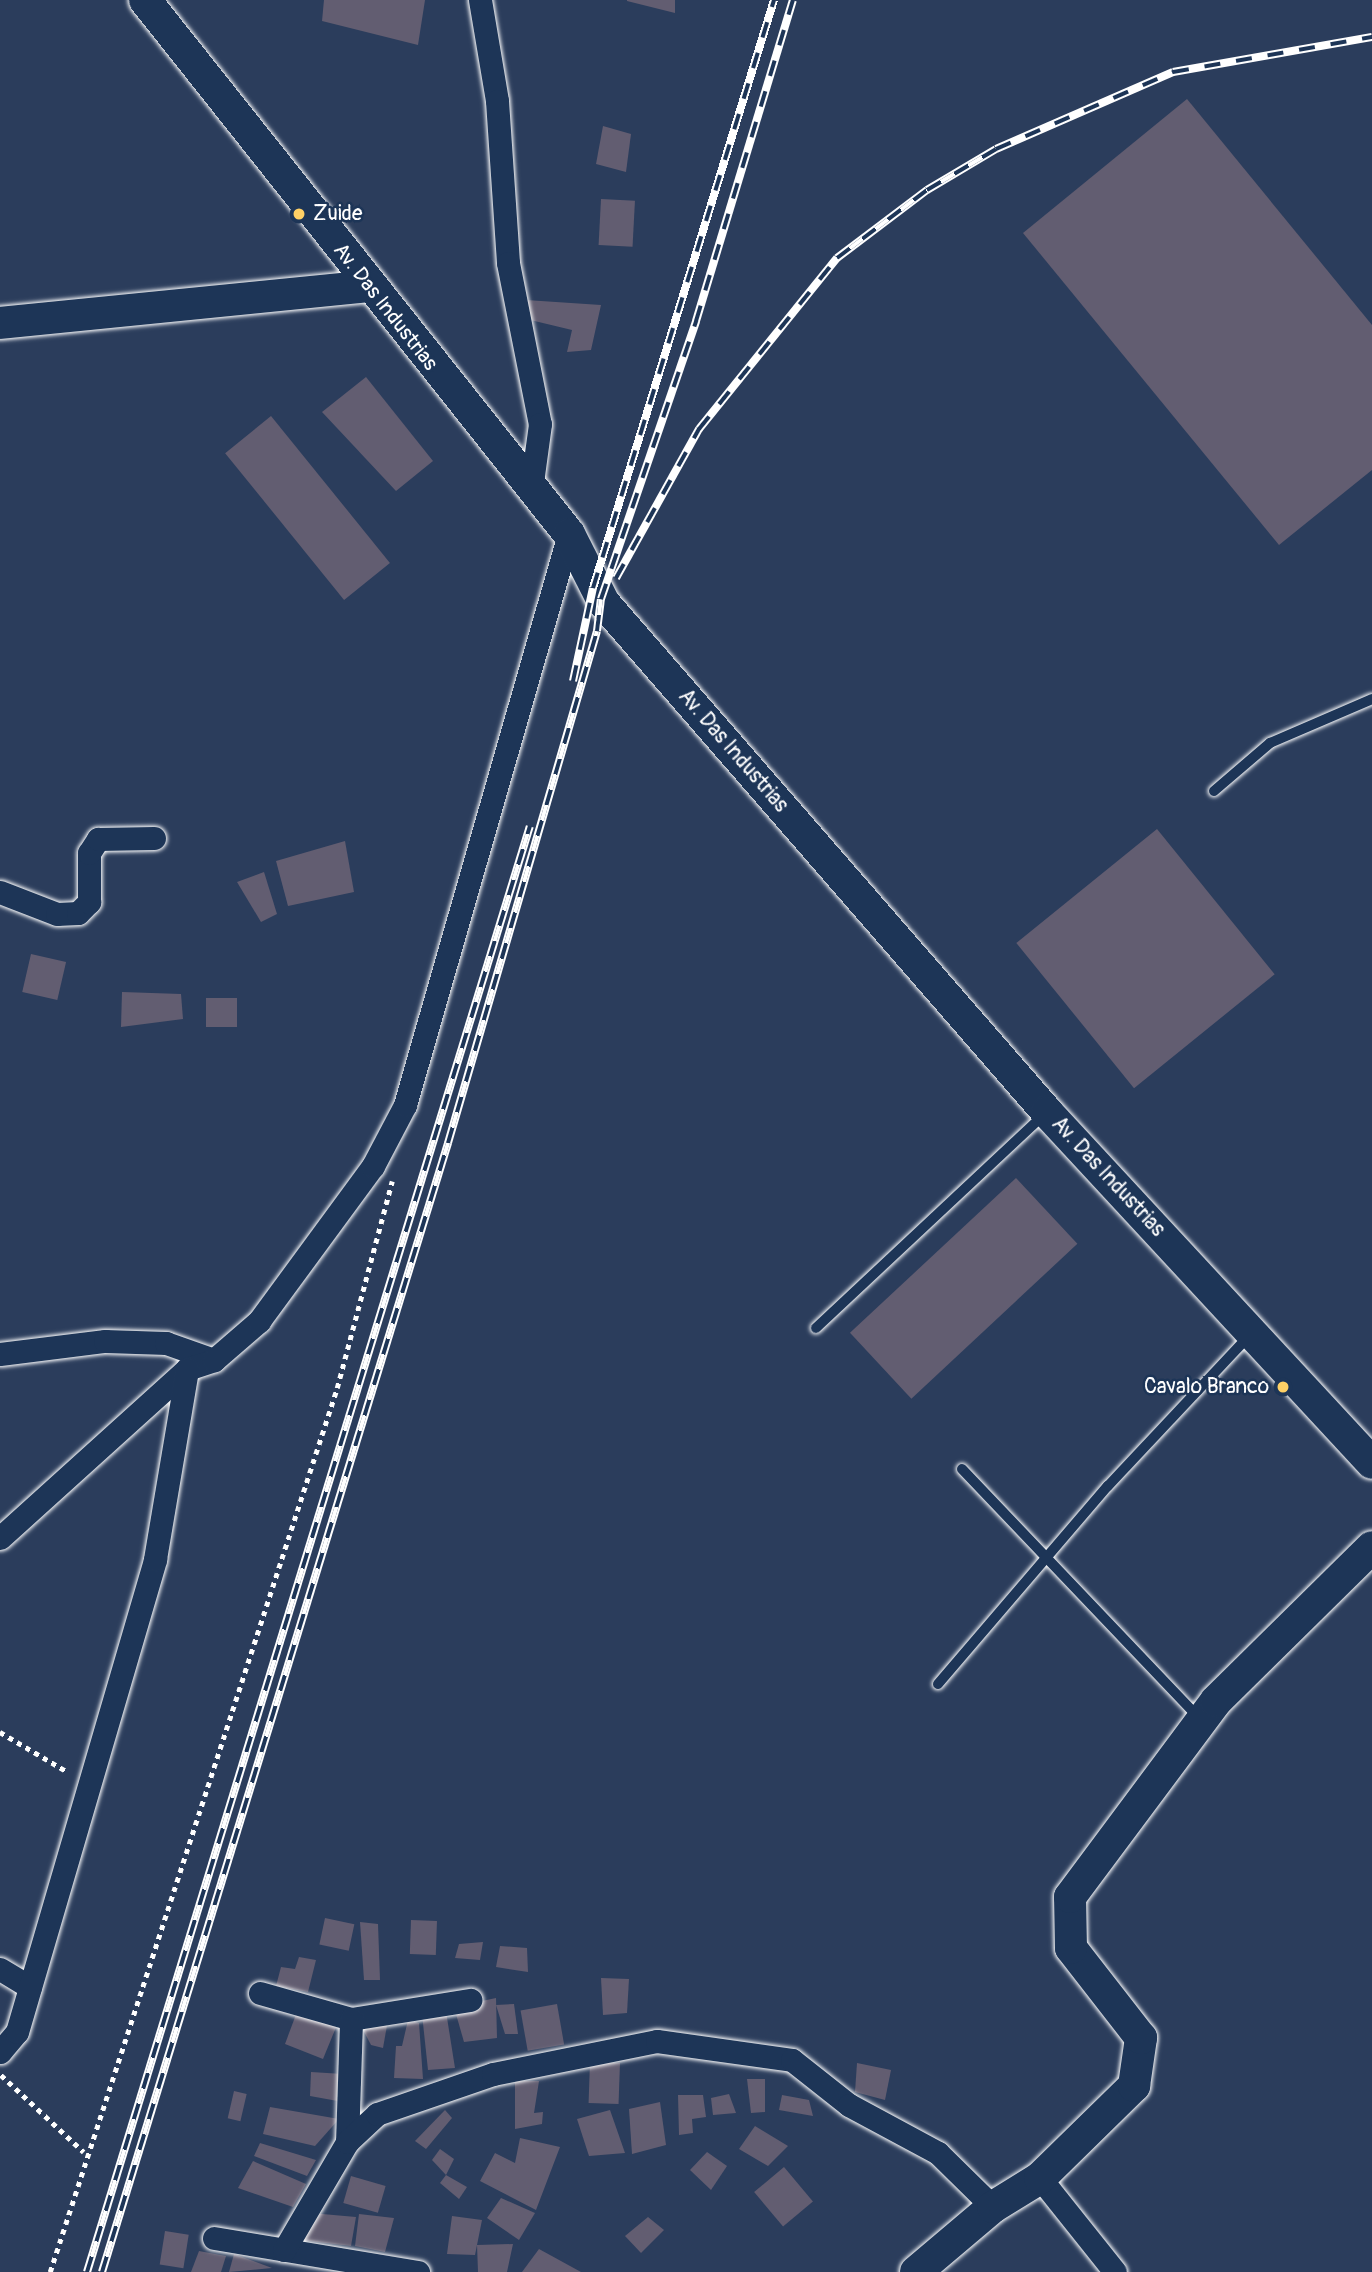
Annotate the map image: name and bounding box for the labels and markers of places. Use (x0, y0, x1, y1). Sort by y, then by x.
place label: Zuide (313, 201, 362, 227)
marker: Zuide (291, 206, 307, 222)
place label: Cavalo Branco (1144, 1374, 1269, 1400)
marker: Cavalo Branco (1275, 1379, 1291, 1395)

